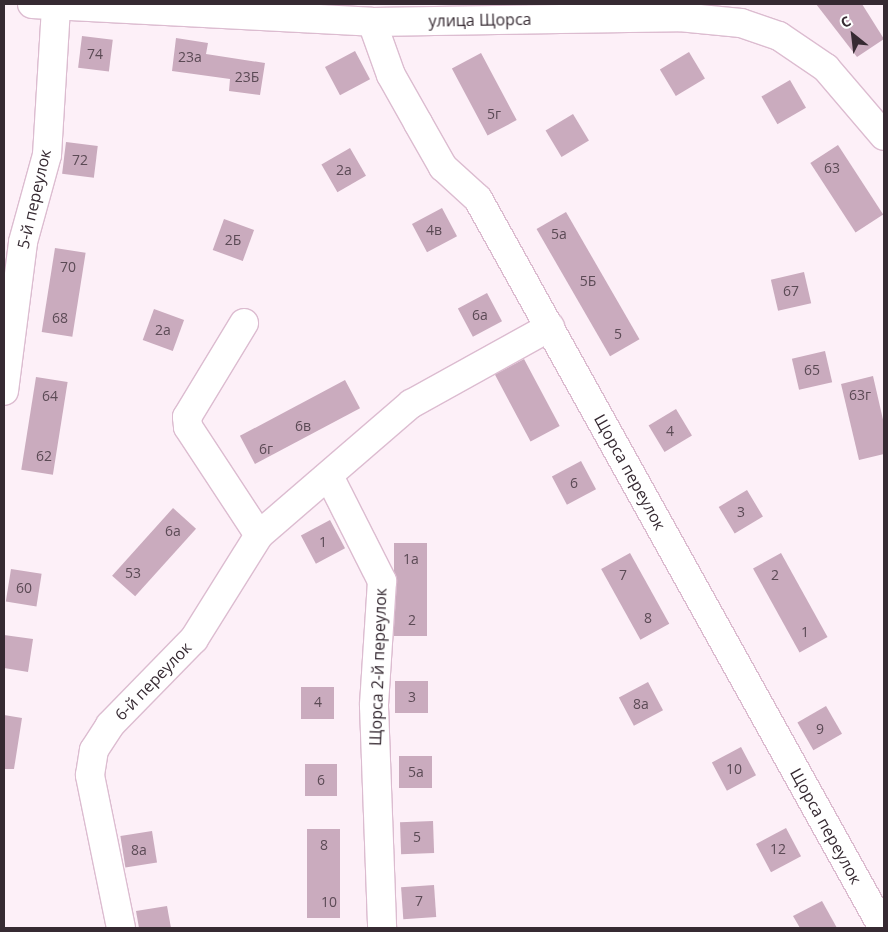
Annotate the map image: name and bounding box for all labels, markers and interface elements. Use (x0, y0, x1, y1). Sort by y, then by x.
street label: улица Щорса (428, 10, 532, 30)
north arrow (828, 10, 878, 60)
text: С (837, 11, 854, 32)
house number: 74 (87, 46, 103, 62)
house number: 23а (178, 49, 202, 65)
house number: 23Б (235, 69, 259, 85)
house number: 5г (487, 106, 501, 122)
street label: 5-й переулок (13, 147, 55, 251)
house number: 72 (72, 152, 88, 168)
house number: 63 (824, 160, 840, 176)
house number: 2а (336, 162, 352, 178)
house number: 4в (426, 222, 442, 238)
house number: 5а (551, 226, 567, 242)
house number: 2Б (225, 232, 241, 248)
house number: 70 (60, 259, 76, 275)
house number: 5Б (580, 273, 596, 289)
house number: 67 (783, 283, 799, 299)
house number: 6а (472, 307, 488, 323)
house number: 68 (52, 310, 68, 326)
house number: 2а (155, 322, 171, 338)
house number: 5 (614, 326, 622, 342)
house number: 65 (804, 362, 820, 378)
house number: 63г (849, 387, 871, 403)
house number: 64 (42, 388, 58, 404)
street label: Щорса переулок (590, 411, 670, 533)
house number: 6в (295, 418, 311, 434)
house number: 4 (666, 423, 674, 439)
house number: 6г (259, 441, 273, 457)
house number: 62 (36, 448, 52, 464)
house number: 6 (570, 475, 578, 491)
house number: 3 (737, 504, 745, 520)
house number: 6а (165, 523, 181, 539)
house number: 1 (319, 534, 327, 550)
house number: 1а (403, 551, 419, 567)
house number: 53 (125, 565, 141, 581)
house number: 7 (619, 567, 627, 583)
house number: 2 (771, 567, 779, 583)
house number: 60 (16, 580, 32, 596)
street label: Щорса 2-й переулок (366, 588, 390, 746)
house number: 8 (644, 610, 652, 626)
house number: 2 (408, 612, 416, 628)
house number: 1 (801, 624, 809, 640)
street label: 6-й переулок (111, 638, 195, 724)
house number: 3 (408, 689, 416, 705)
house number: 4 (314, 694, 322, 710)
house number: 8а (633, 696, 649, 712)
house number: 9 (816, 721, 824, 737)
house number: 10 (726, 761, 742, 777)
house number: 5а (408, 764, 424, 780)
street label: Щорса переулок (786, 765, 866, 887)
house number: 6 (317, 772, 325, 788)
house number: 5 (413, 829, 421, 845)
house number: 8 (320, 837, 328, 853)
house number: 12 (770, 841, 786, 857)
house number: 8а (131, 842, 147, 858)
house number: 7 (415, 893, 423, 909)
house number: 10 (321, 894, 337, 910)

